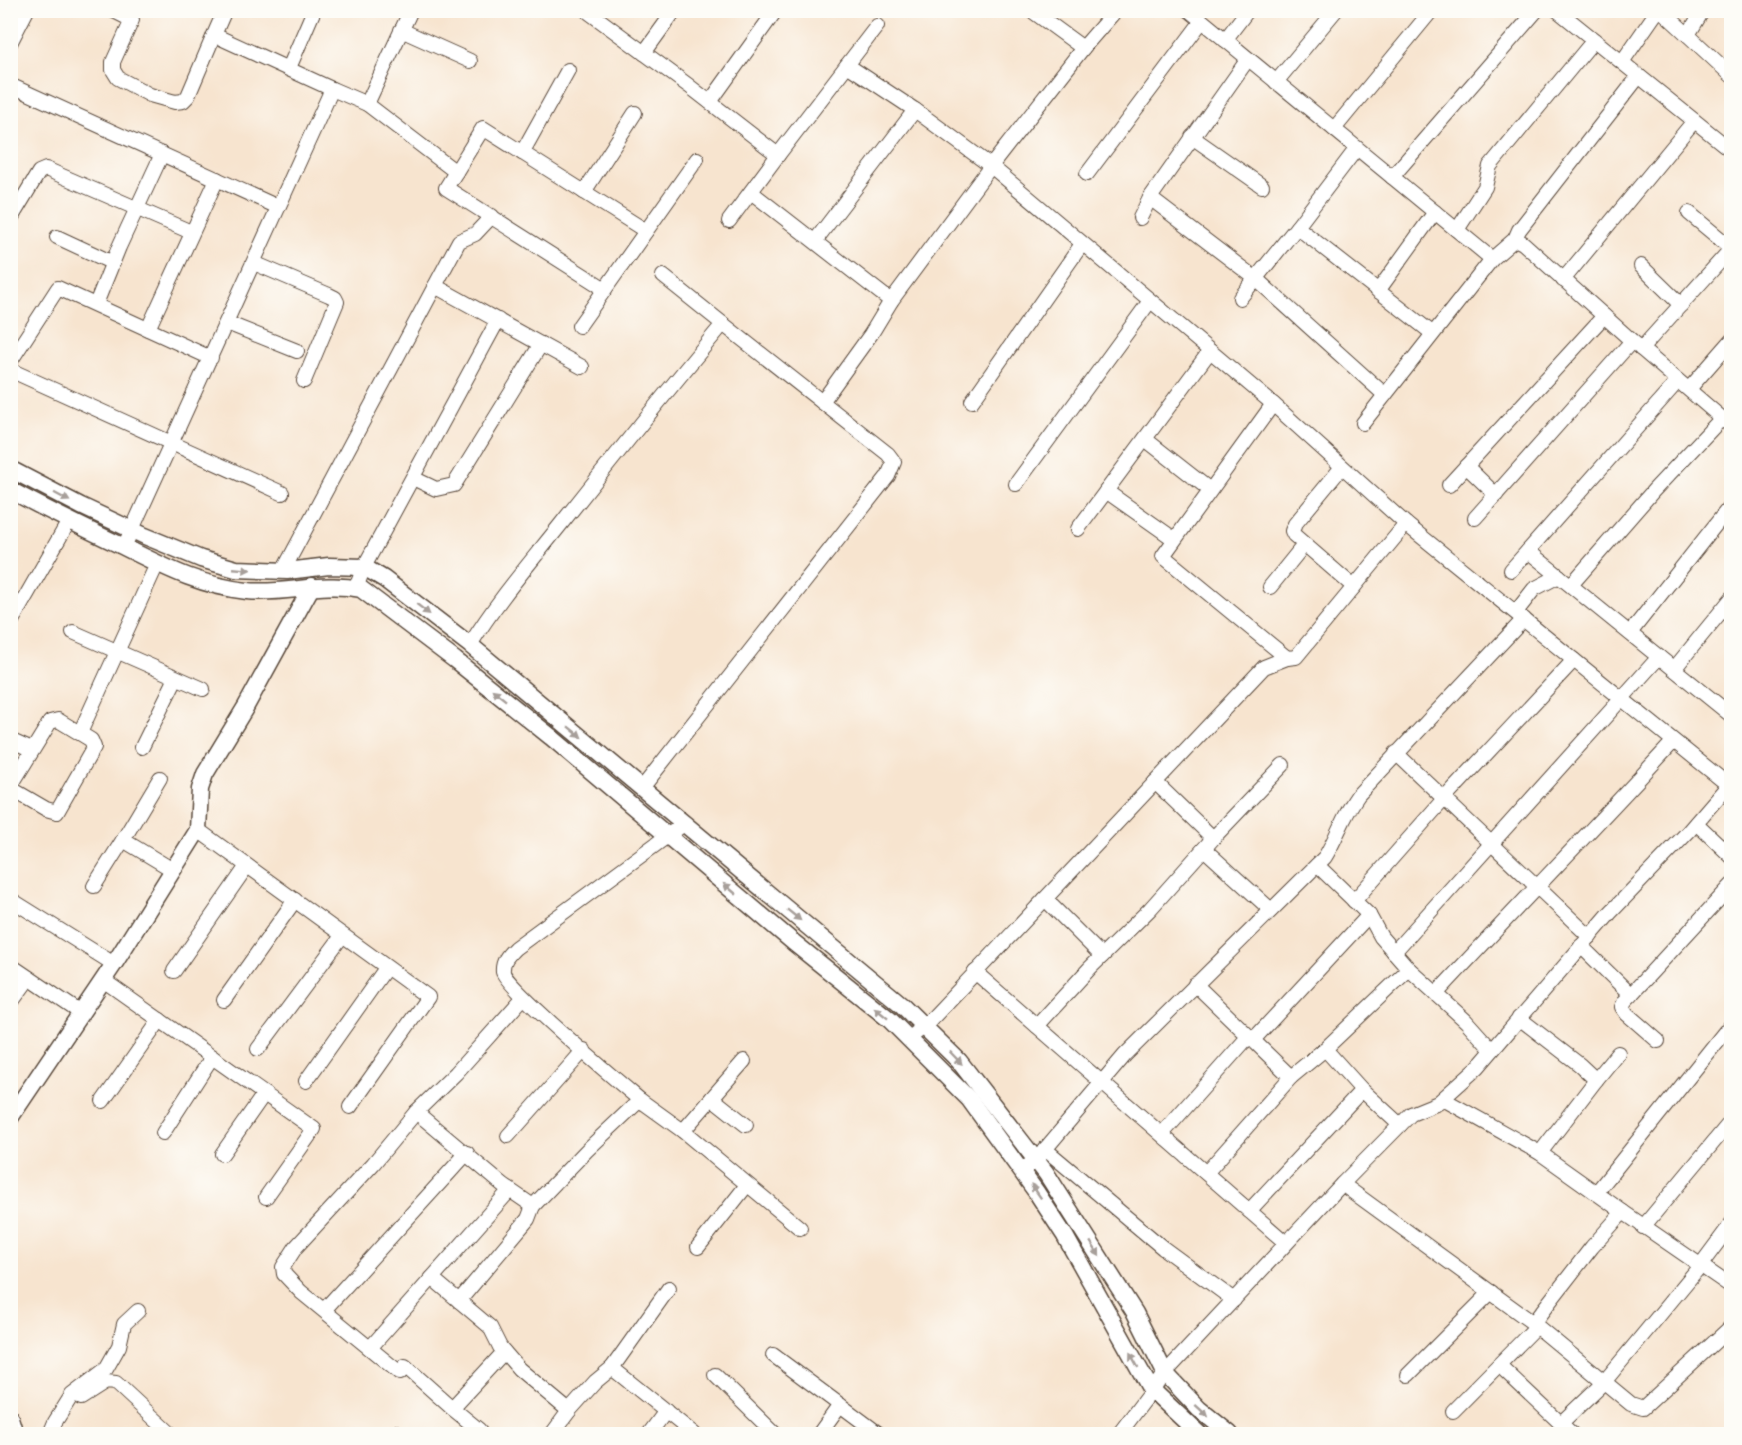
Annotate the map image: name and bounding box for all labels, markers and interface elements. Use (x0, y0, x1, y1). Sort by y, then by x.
one-way arrow (54, 492, 71, 501)
one-way arrow (233, 564, 252, 574)
one-way arrow (416, 603, 431, 615)
one-way arrow (491, 689, 507, 702)
one-way arrow (567, 725, 582, 738)
one-way arrow (723, 883, 738, 896)
one-way arrow (786, 908, 801, 921)
one-way arrow (873, 1006, 889, 1019)
one-way arrow (948, 1051, 962, 1065)
one-way arrow (1030, 1184, 1042, 1200)
one-way arrow (1090, 1241, 1101, 1257)
one-way arrow (1129, 1351, 1139, 1368)
one-way arrow (1194, 1404, 1209, 1417)

